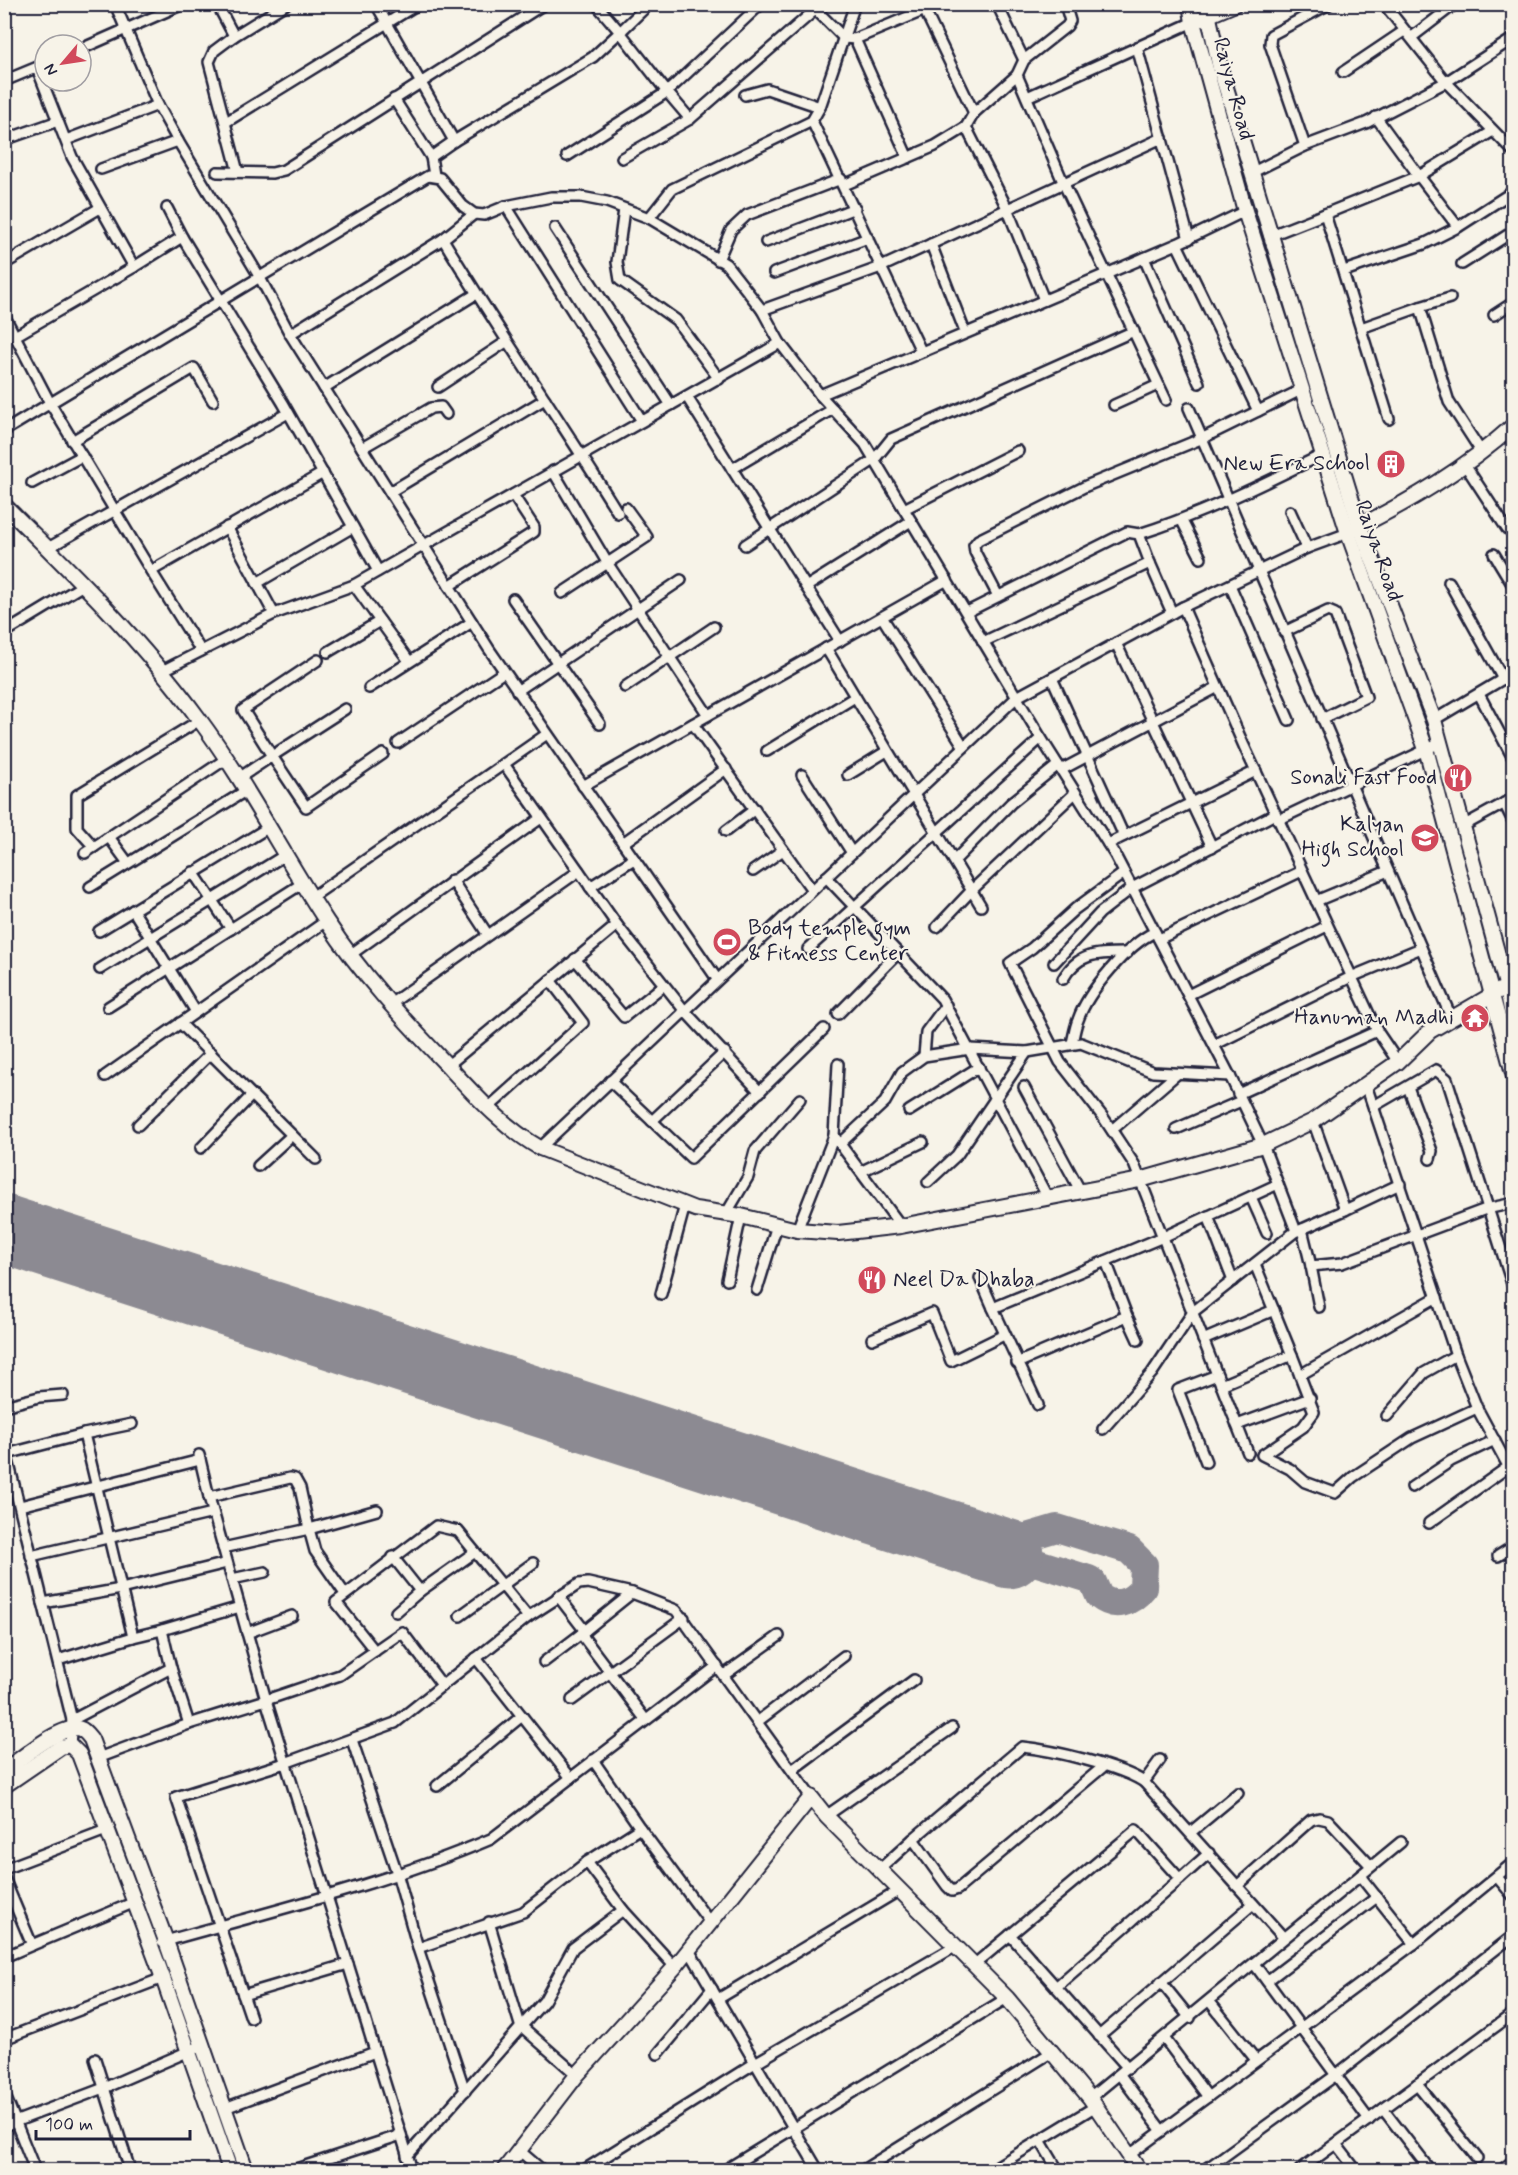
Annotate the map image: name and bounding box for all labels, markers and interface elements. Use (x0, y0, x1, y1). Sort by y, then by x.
north arrow (33, 33, 93, 93)
street label: Raiya Road (1206, 35, 1260, 143)
text: N (39, 60, 63, 79)
building icon: New Era School (1375, 448, 1407, 480)
place label: New Era School (1223, 450, 1370, 478)
street label: Raiya Road (1348, 497, 1408, 605)
restaurant icon: Sonali Fast Food (1442, 762, 1474, 794)
place label: Sonali Fast Food (1290, 764, 1437, 792)
place label: Kalyan High School (1301, 811, 1404, 867)
school or university icon: Kalyan High School (1409, 822, 1441, 854)
place label: Body temple gym & Fitness Center (748, 915, 911, 968)
sports icon: Body temple gym & Fitness Center (711, 926, 743, 958)
temple icon: Hanuman Madhi (1459, 1002, 1491, 1034)
place label: Hanuman Madhi (1294, 1004, 1454, 1032)
restaurant icon: Neel Da Dhaba (856, 1264, 888, 1296)
place label: Neel Da Dhaba (893, 1266, 1035, 1294)
scale bar (36, 2103, 190, 2141)
text: 100 m (45, 2113, 93, 2137)

